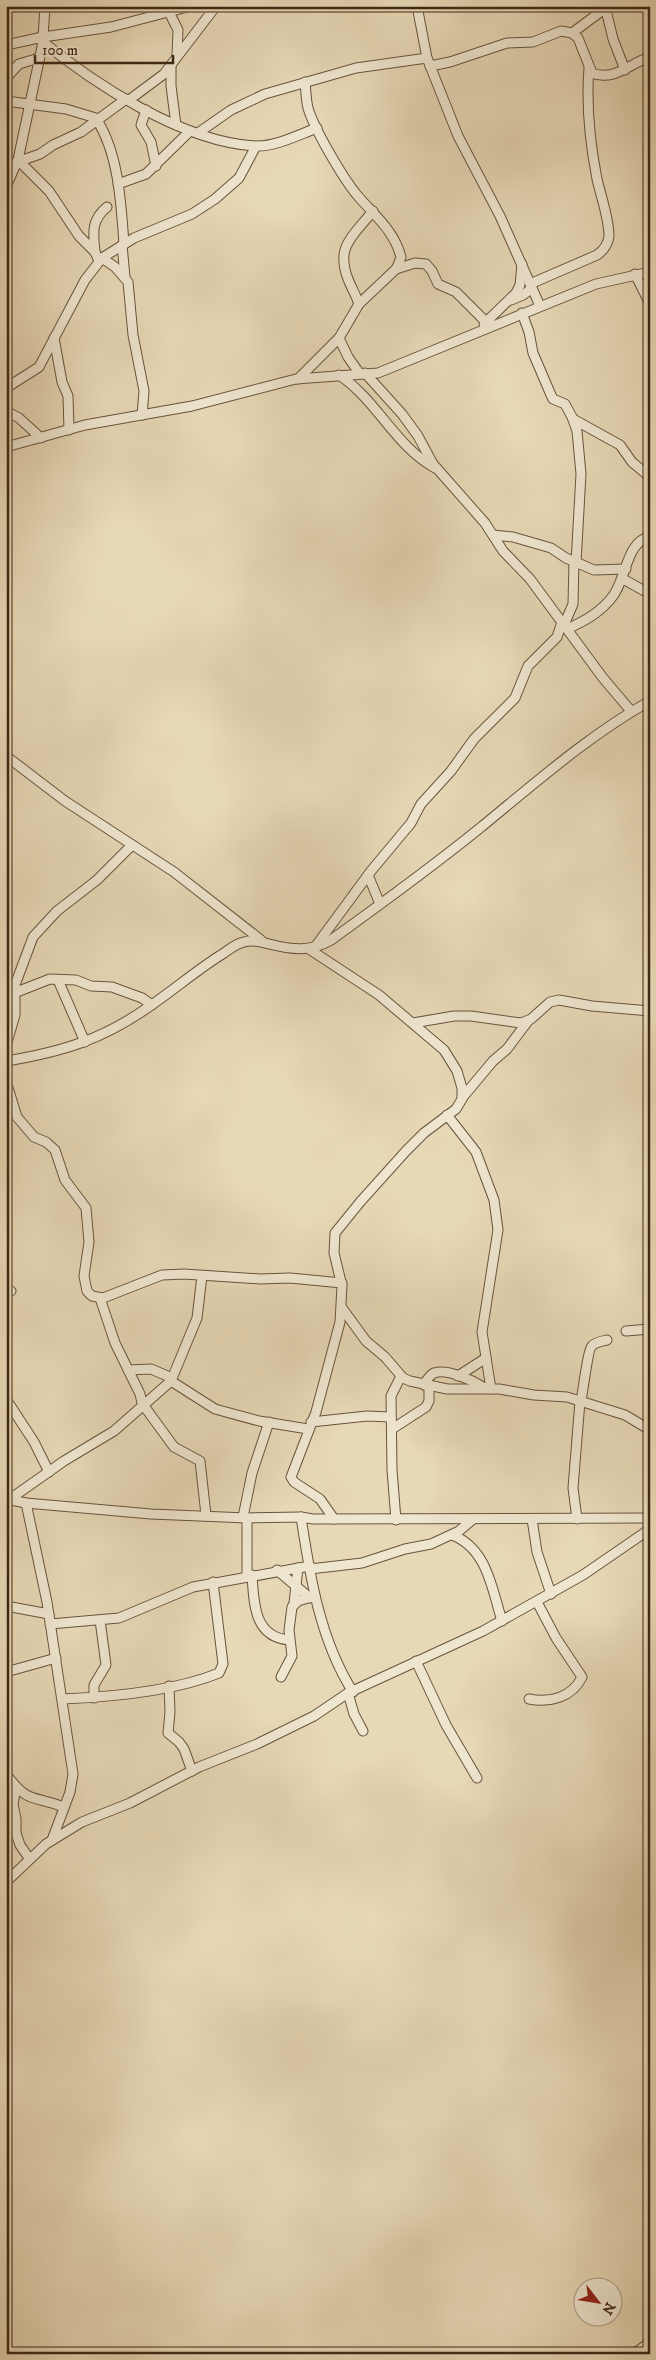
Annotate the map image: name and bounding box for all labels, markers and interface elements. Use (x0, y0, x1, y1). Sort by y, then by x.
scale bar (35, 32, 172, 64)
text: 100 m (42, 41, 78, 60)
north arrow (574, 2278, 624, 2328)
text: N (597, 2299, 619, 2318)

